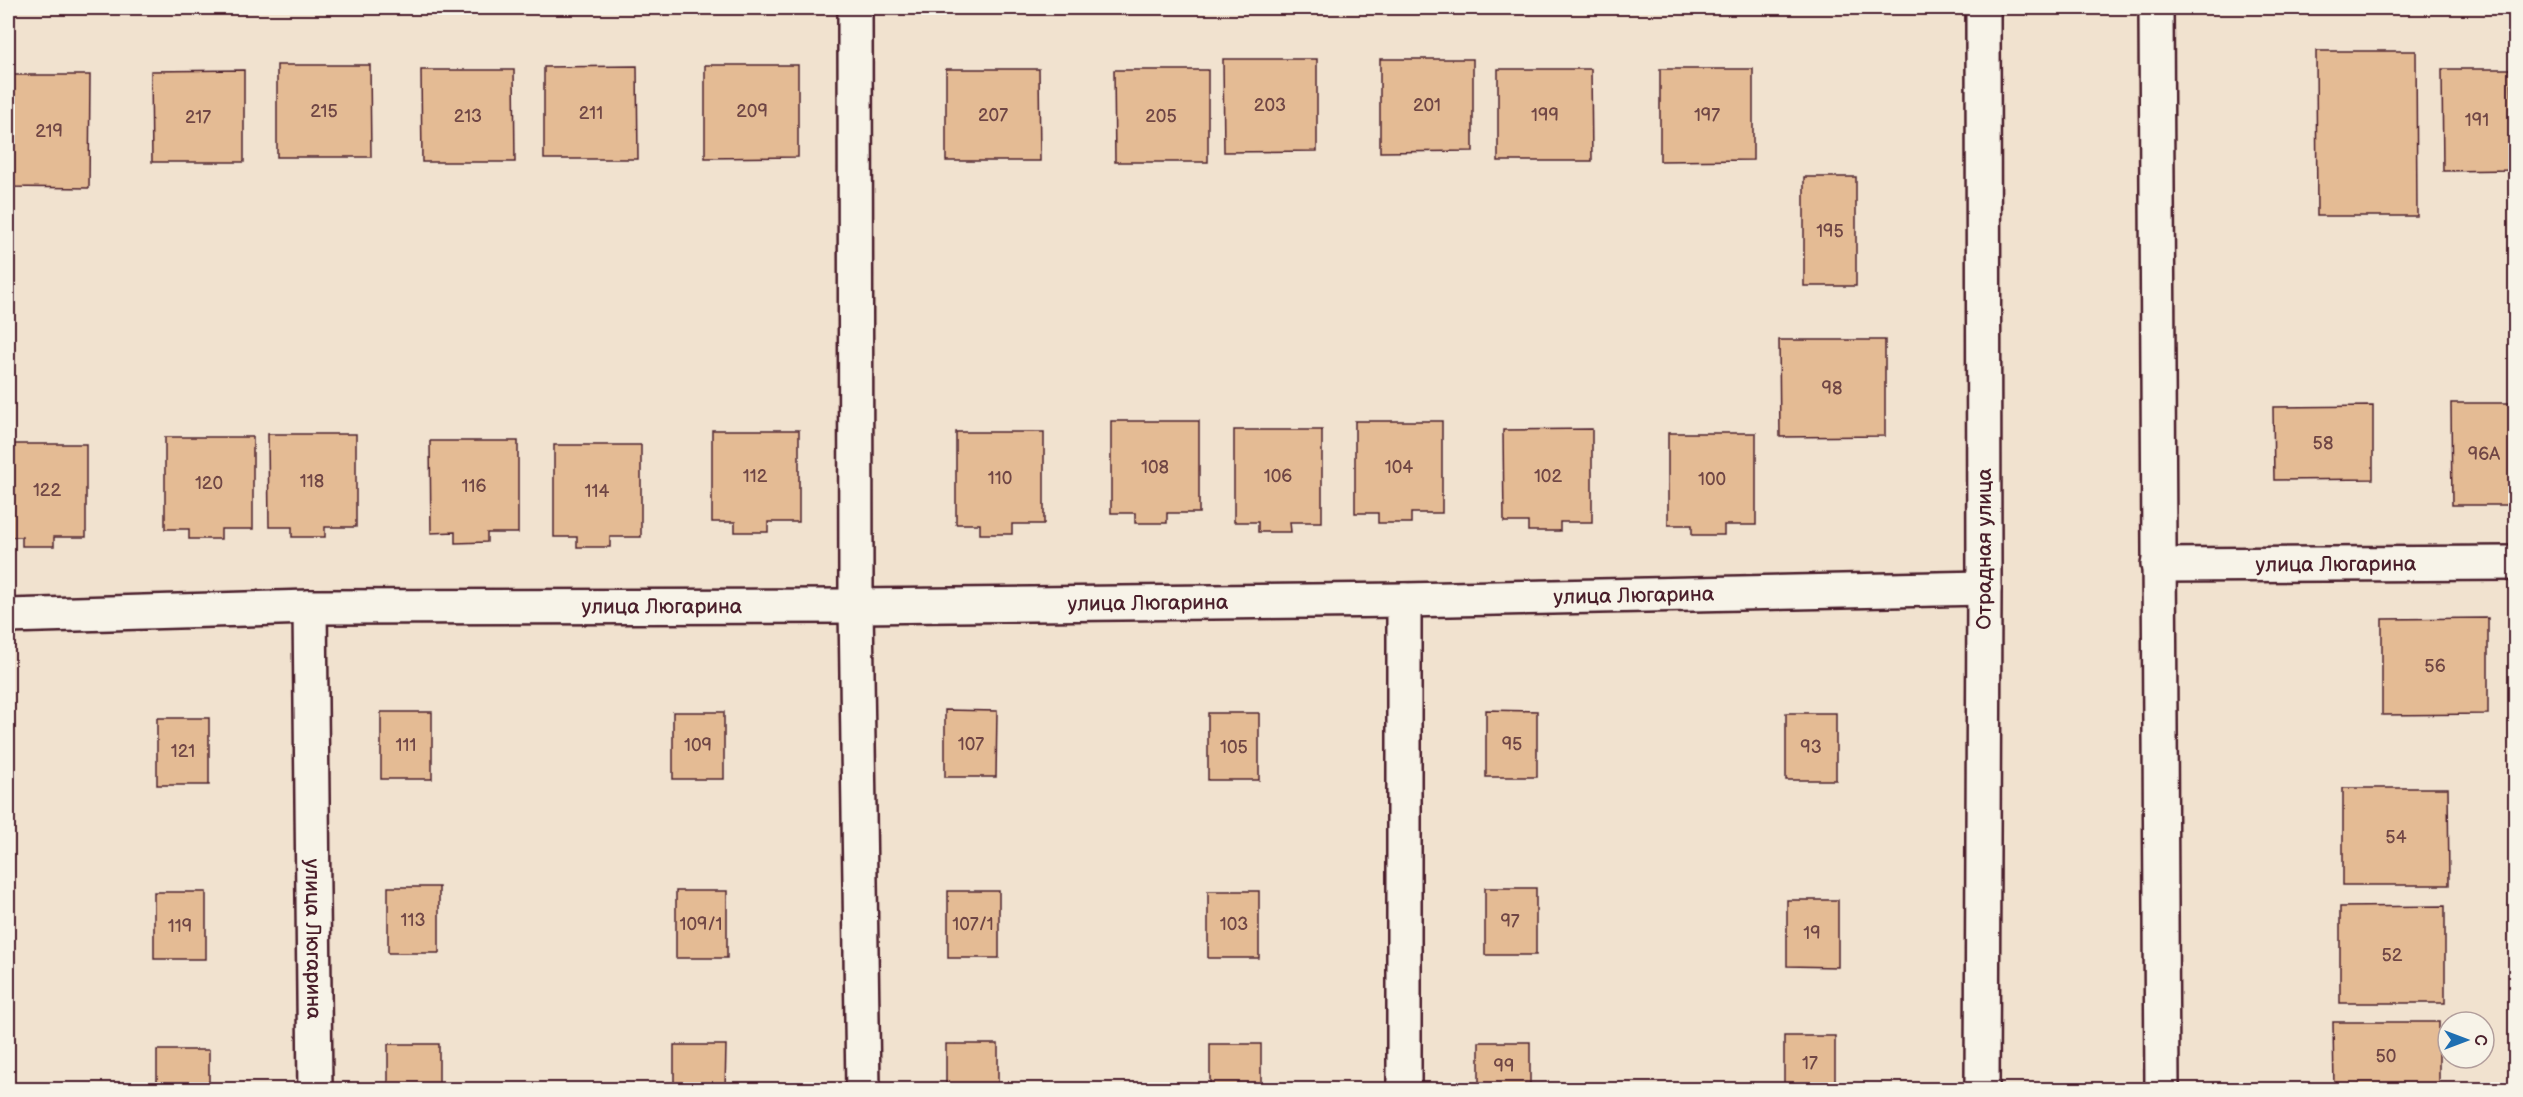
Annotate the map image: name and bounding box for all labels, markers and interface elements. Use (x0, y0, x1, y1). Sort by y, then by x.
house number: 203 (1254, 95, 1286, 116)
house number: 201 (1413, 95, 1441, 116)
house number: 215 (310, 101, 338, 122)
house number: 209 (736, 101, 768, 122)
house number: 211 (579, 103, 603, 124)
house number: 207 (978, 105, 1008, 126)
house number: 199 (1531, 105, 1559, 126)
house number: 197 (1694, 105, 1720, 126)
house number: 213 (454, 106, 482, 127)
house number: 205 (1145, 106, 1177, 127)
house number: 217 (185, 107, 211, 128)
house number: 191 (2465, 110, 2489, 131)
house number: 219 (35, 121, 63, 142)
house number: 195 (1816, 221, 1844, 242)
house number: 98 (1822, 378, 1842, 399)
house number: 58 (2313, 433, 2333, 454)
house number: 96А (2468, 444, 2500, 465)
house number: 108 (1141, 457, 1169, 478)
house number: 104 (1385, 457, 1413, 478)
house number: 112 (743, 466, 768, 487)
house number: 106 (1264, 466, 1292, 487)
house number: 102 (1534, 466, 1562, 487)
house number: 110 (988, 468, 1012, 489)
street label: Отрадная улица (1972, 468, 1997, 630)
house number: 100 (1698, 469, 1726, 490)
house number: 118 (300, 471, 324, 492)
house number: 120 (195, 473, 223, 494)
house number: 116 (462, 476, 486, 497)
house number: 122 (33, 480, 61, 501)
house number: 114 (585, 481, 609, 502)
street label: улица Люгарина (2256, 552, 2417, 577)
street label: улица Люгарина (1553, 582, 1715, 610)
street label: улица Люгарина (1067, 590, 1229, 617)
street label: улица Люгарина (581, 594, 743, 620)
house number: 56 (2424, 656, 2446, 677)
house number: 107 (958, 734, 984, 755)
house number: 95 (1502, 734, 1522, 755)
house number: 111 (396, 735, 416, 756)
house number: 109 (684, 735, 712, 756)
house number: 105 (1220, 737, 1248, 758)
house number: 93 (1800, 737, 1822, 758)
house number: 121 (171, 741, 195, 762)
house number: 54 (2385, 827, 2407, 848)
street label: улица Люгарина (300, 858, 326, 1020)
house number: 113 (400, 910, 426, 931)
house number: 97 (1500, 911, 1520, 932)
house number: 109/1 (679, 914, 723, 935)
house number: 107/1 (952, 914, 994, 935)
house number: 103 (1220, 914, 1248, 935)
house number: 119 (168, 916, 192, 937)
house number: 19 (1803, 923, 1821, 944)
house number: 52 (2382, 945, 2403, 966)
north arrow (2436, 1010, 2496, 1070)
text: С (2470, 1034, 2489, 1046)
house number: 50 (2376, 1046, 2396, 1067)
house number: 17 (1802, 1053, 1818, 1074)
house number: 99 (1494, 1056, 1514, 1077)

